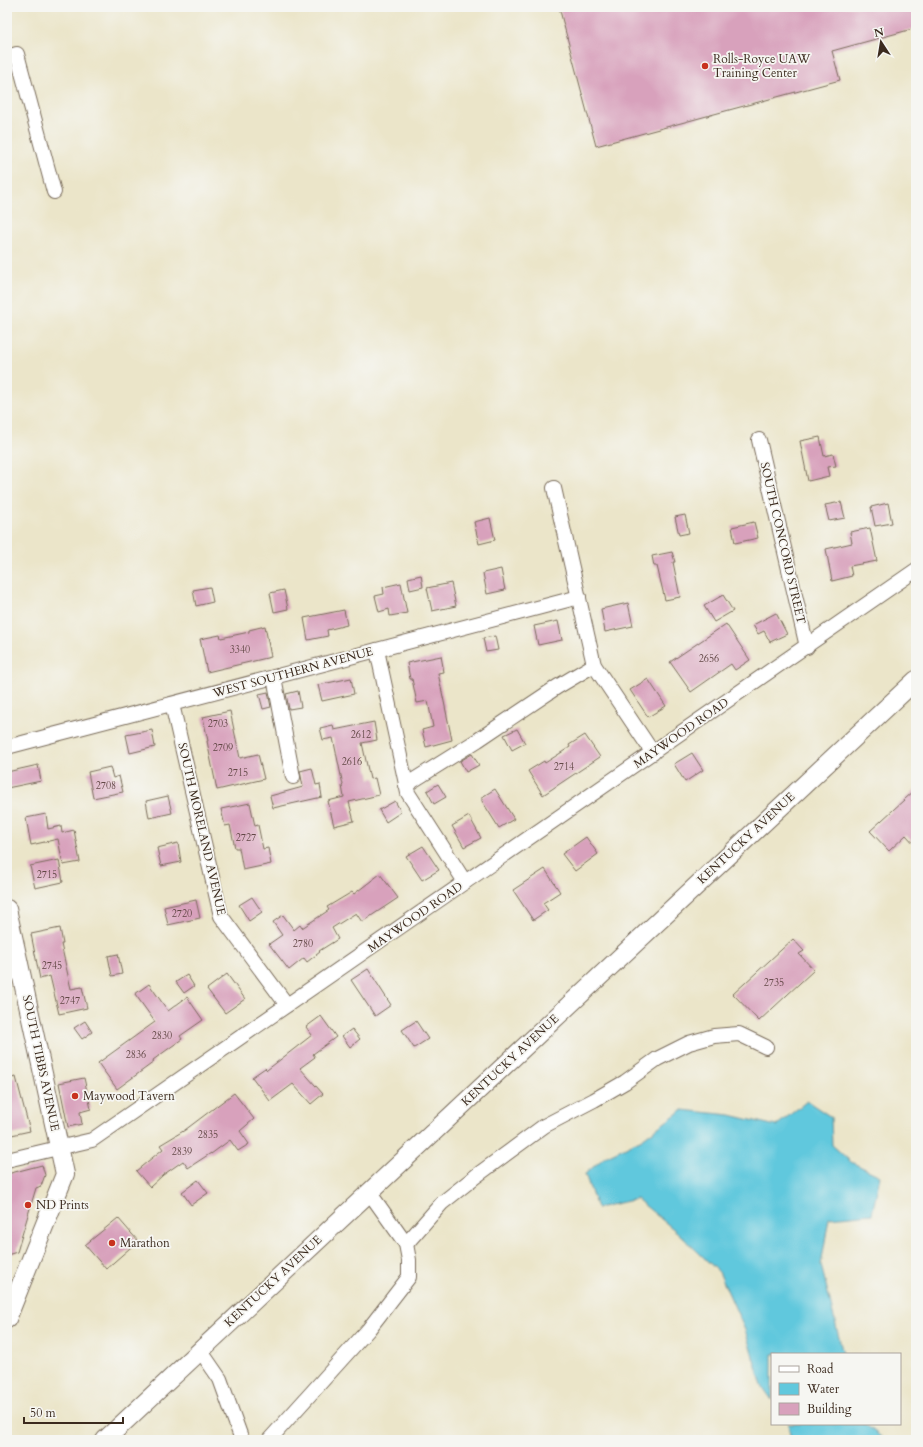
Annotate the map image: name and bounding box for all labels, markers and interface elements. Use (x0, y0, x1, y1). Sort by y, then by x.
north arrow (861, 22, 901, 62)
text: N (873, 24, 886, 41)
place label: Rolls-Royce UAW Training Center (713, 51, 811, 81)
marker: Rolls-Royce UAW Training Center (700, 61, 710, 71)
street label: SOUTH CONCORD STREET (757, 461, 809, 626)
street label: WEST SOUTHERN AVENUE (210, 643, 375, 701)
house number: 3340 (230, 643, 250, 657)
house number: 2656 (699, 652, 719, 666)
street label: MAYWOOD ROAD (630, 694, 732, 772)
house number: 2703 (208, 717, 228, 731)
house number: 2612 (351, 728, 371, 742)
street label: SOUTH MORELAND AVENUE (174, 741, 230, 917)
house number: 2709 (213, 741, 233, 755)
house number: 2616 (342, 755, 362, 769)
house number: 2714 (554, 760, 574, 774)
house number: 2715 (228, 766, 248, 780)
house number: 2708 (96, 779, 116, 793)
street label: KENTUCKY AVENUE (694, 789, 798, 887)
house number: 2727 (236, 831, 256, 845)
house number: 2715 (37, 868, 57, 882)
street label: MAYWOOD ROAD (364, 878, 466, 956)
house number: 2720 (172, 907, 192, 921)
house number: 2780 (293, 937, 313, 951)
house number: 2745 (42, 959, 62, 973)
house number: 2735 (764, 976, 784, 990)
street label: SOUTH TIBBS AVENUE (19, 993, 63, 1133)
house number: 2747 (60, 994, 80, 1008)
street label: KENTUCKY AVENUE (458, 1011, 562, 1109)
house number: 2830 (152, 1029, 172, 1043)
house number: 2836 (126, 1048, 146, 1062)
place label: Maywood Tavern (83, 1088, 175, 1104)
marker: Maywood Tavern (70, 1091, 80, 1101)
house number: 2835 (198, 1128, 218, 1142)
house number: 2839 (172, 1145, 192, 1159)
place label: ND Prints (36, 1197, 89, 1213)
marker: ND Prints (23, 1200, 33, 1210)
street label: KENTUCKY AVENUE (221, 1232, 325, 1330)
place label: Marathon (120, 1235, 170, 1251)
marker: Marathon (107, 1238, 117, 1248)
legend (771, 1353, 901, 1425)
text: Road (807, 1361, 834, 1377)
text: Water (806, 1381, 840, 1397)
scale bar (24, 1399, 123, 1425)
text: Building (807, 1401, 852, 1417)
text: 50 m (30, 1405, 57, 1421)

